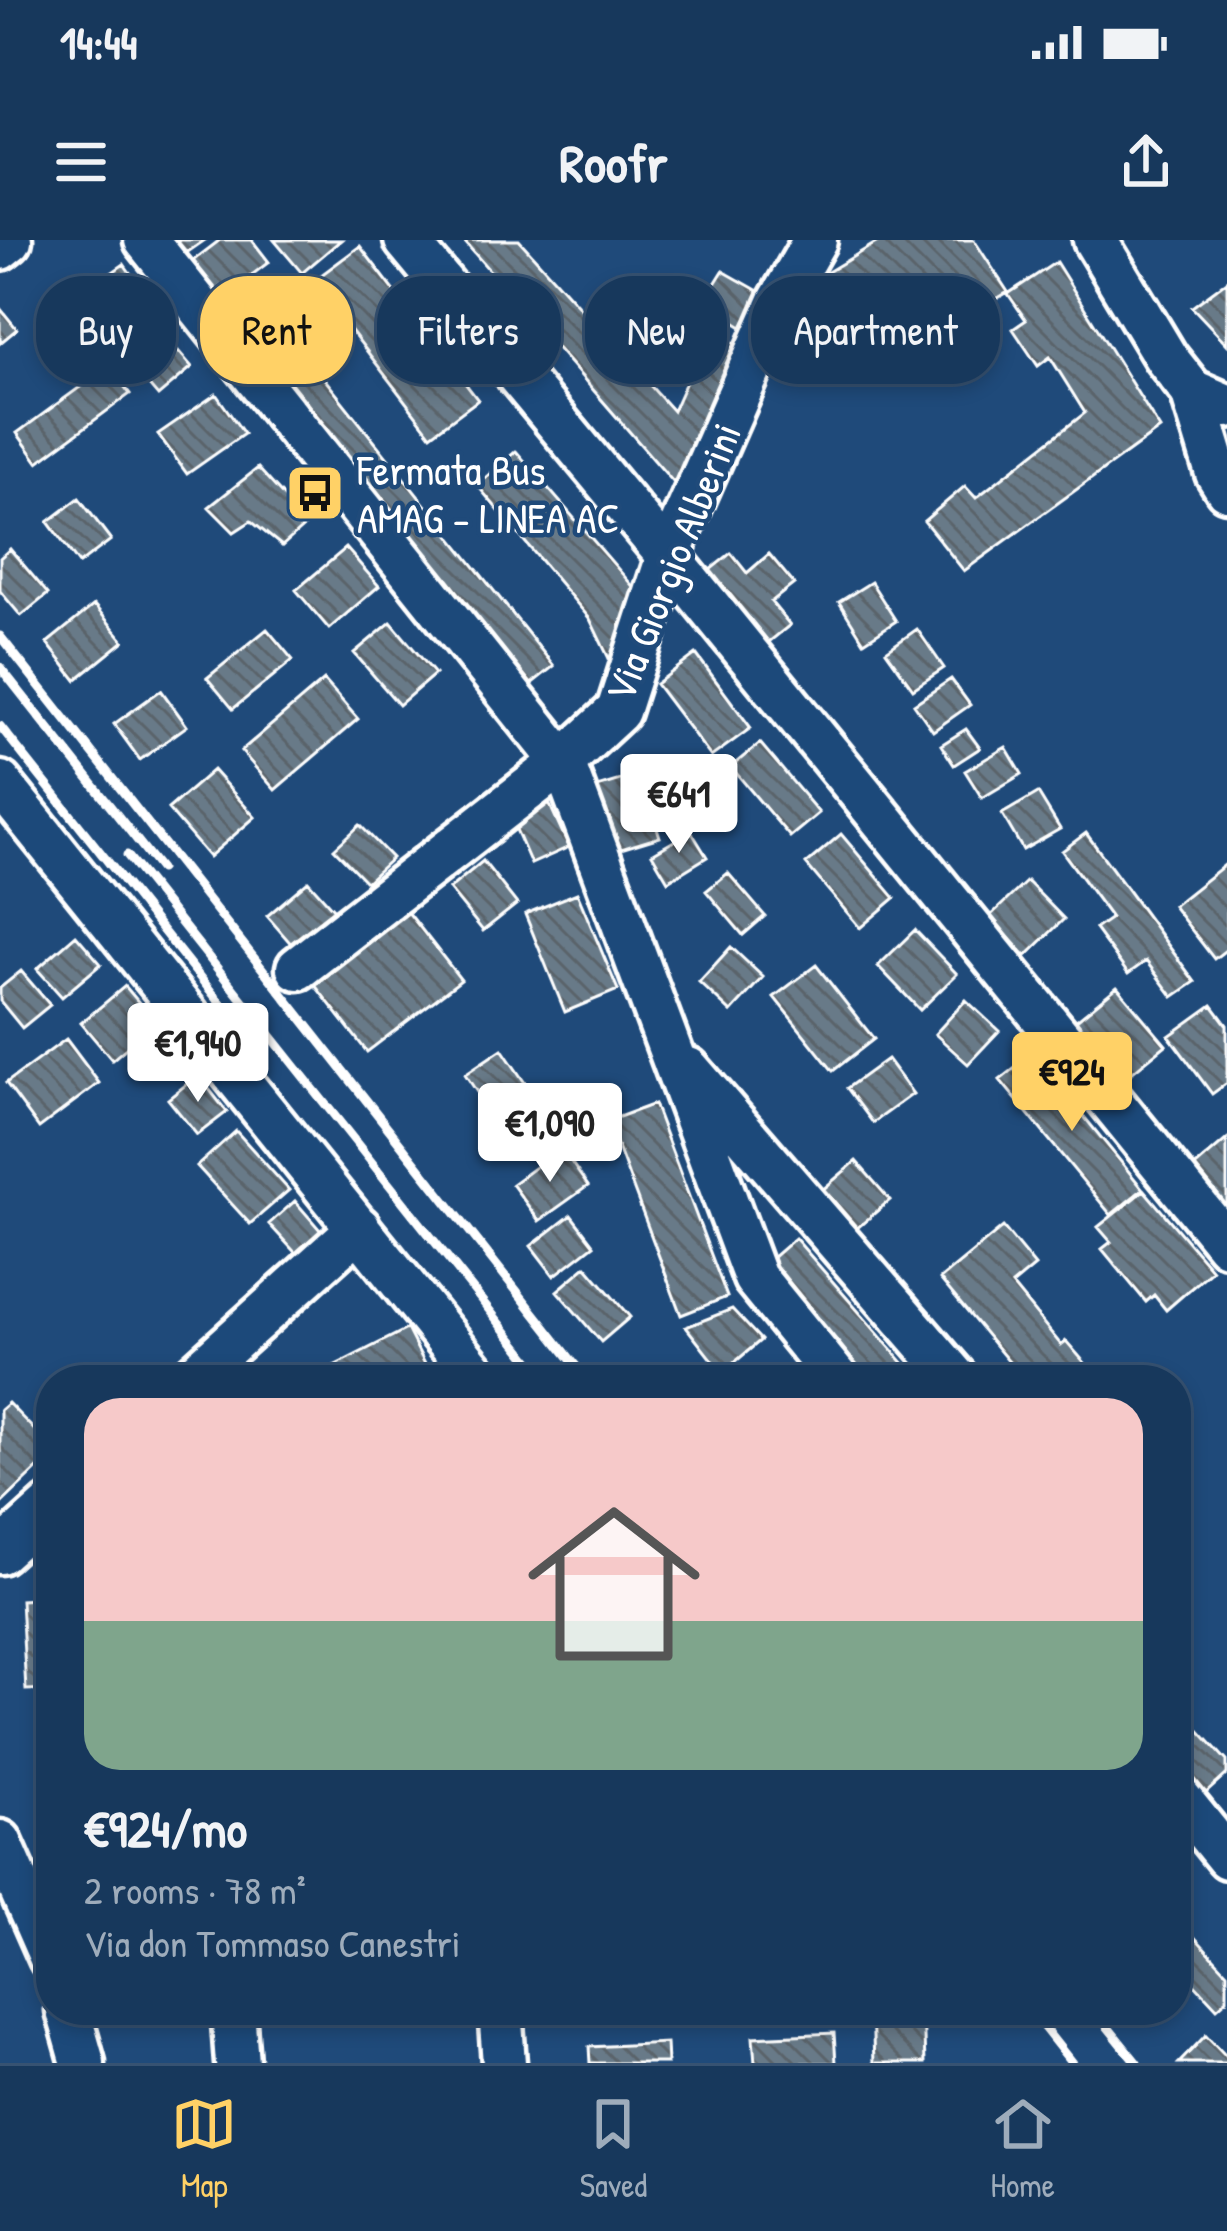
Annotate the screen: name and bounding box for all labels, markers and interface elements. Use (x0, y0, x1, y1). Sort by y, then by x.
text: 14:44 (60, 12, 137, 73)
text: Roofr (559, 126, 668, 199)
icon: menu (48, 129, 114, 195)
icon: share (1113, 129, 1179, 195)
chip: Buy (36, 276, 176, 384)
chip: Rent (200, 276, 353, 384)
chip: Filters (377, 276, 561, 384)
chip: New (585, 276, 727, 384)
chip: Apartment (751, 276, 1000, 384)
street label: Via Giorgio Alberini (590, 414, 754, 710)
place label: Fermata Bus AMAG - LINEA AC (356, 441, 620, 546)
bus stop icon: Fermata Bus AMAG - LINEA AC (284, 462, 346, 524)
pin: €641 (608, 754, 750, 856)
text: €641 (647, 766, 711, 819)
pin: €1,940 (100, 1003, 296, 1105)
text: €1,940 (154, 1015, 242, 1068)
pin: €924 (1001, 1032, 1143, 1134)
text: €924 (1039, 1044, 1105, 1097)
pin: €1,090 (452, 1083, 648, 1185)
text: €1,090 (505, 1095, 595, 1148)
icon: home (506, 1476, 722, 1692)
text: €924/mo (84, 1794, 247, 1863)
text: 2 rooms · 78 m² (84, 1863, 306, 1916)
text: Via don Tommaso Canestri (84, 1916, 460, 1969)
tab: Map (171, 2091, 237, 2207)
tab: Saved (580, 2091, 647, 2207)
tab: Home (990, 2091, 1056, 2207)

